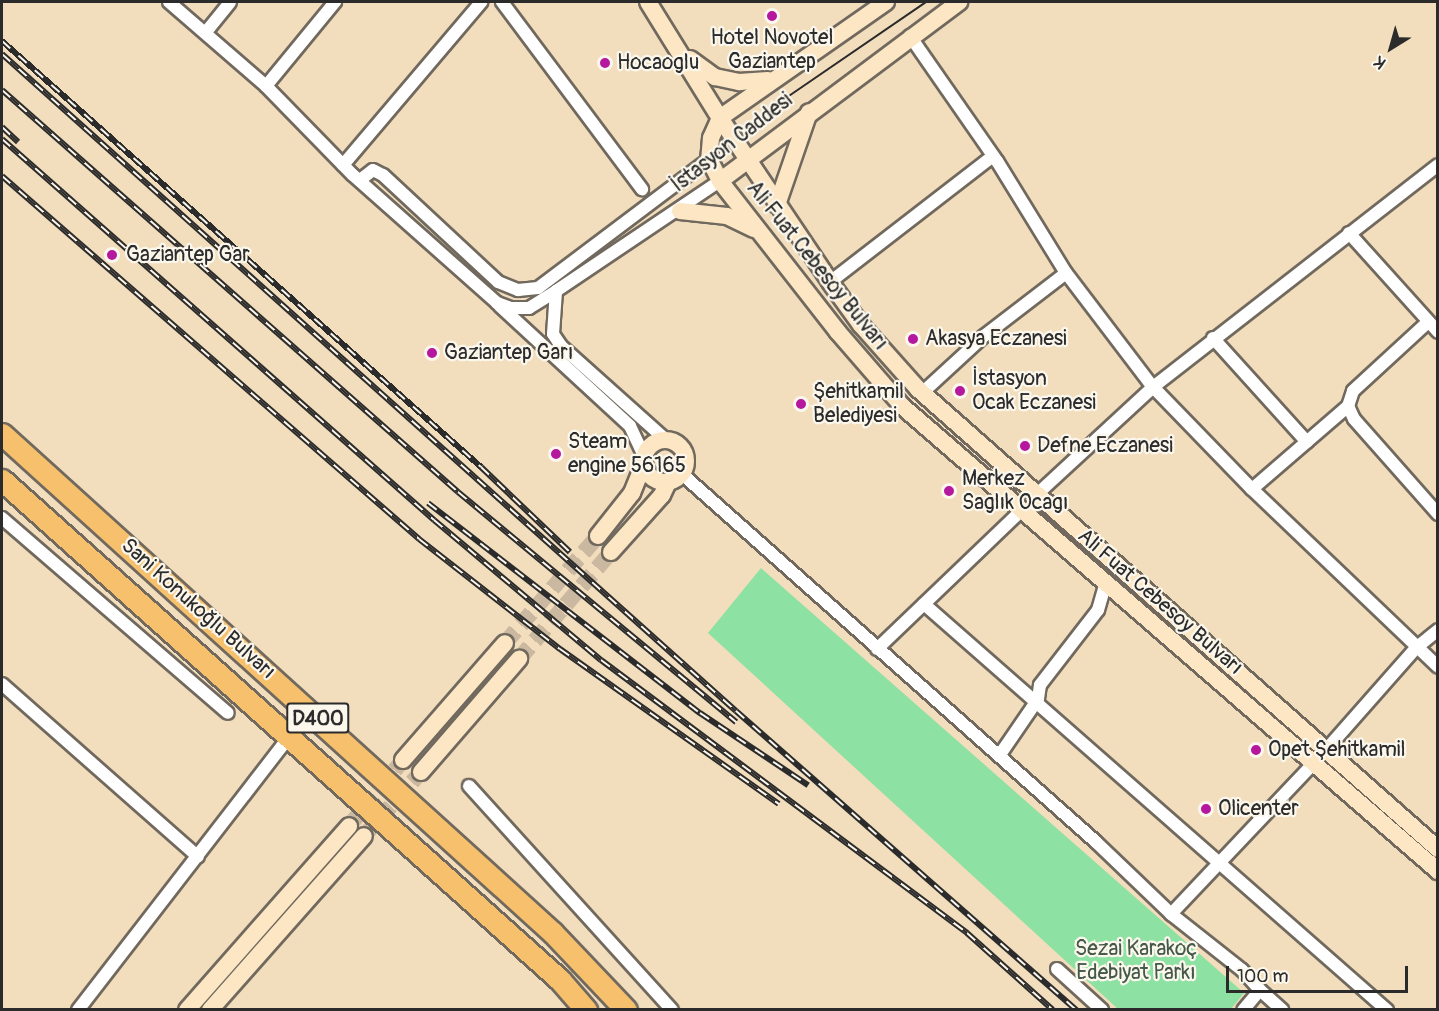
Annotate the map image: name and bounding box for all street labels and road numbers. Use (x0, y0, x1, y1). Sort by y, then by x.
street label: İstasyon Caddesi (667, 88, 797, 198)
street label: Ali Fuat Cebesoy Bulvarı (741, 176, 893, 356)
street label: Ali Fuat Cebesoy Bulvarı (1072, 524, 1248, 680)
street label: Sani Konukoğlu Bulvarı (116, 533, 280, 685)
road number: D400 (285, 701, 351, 735)

